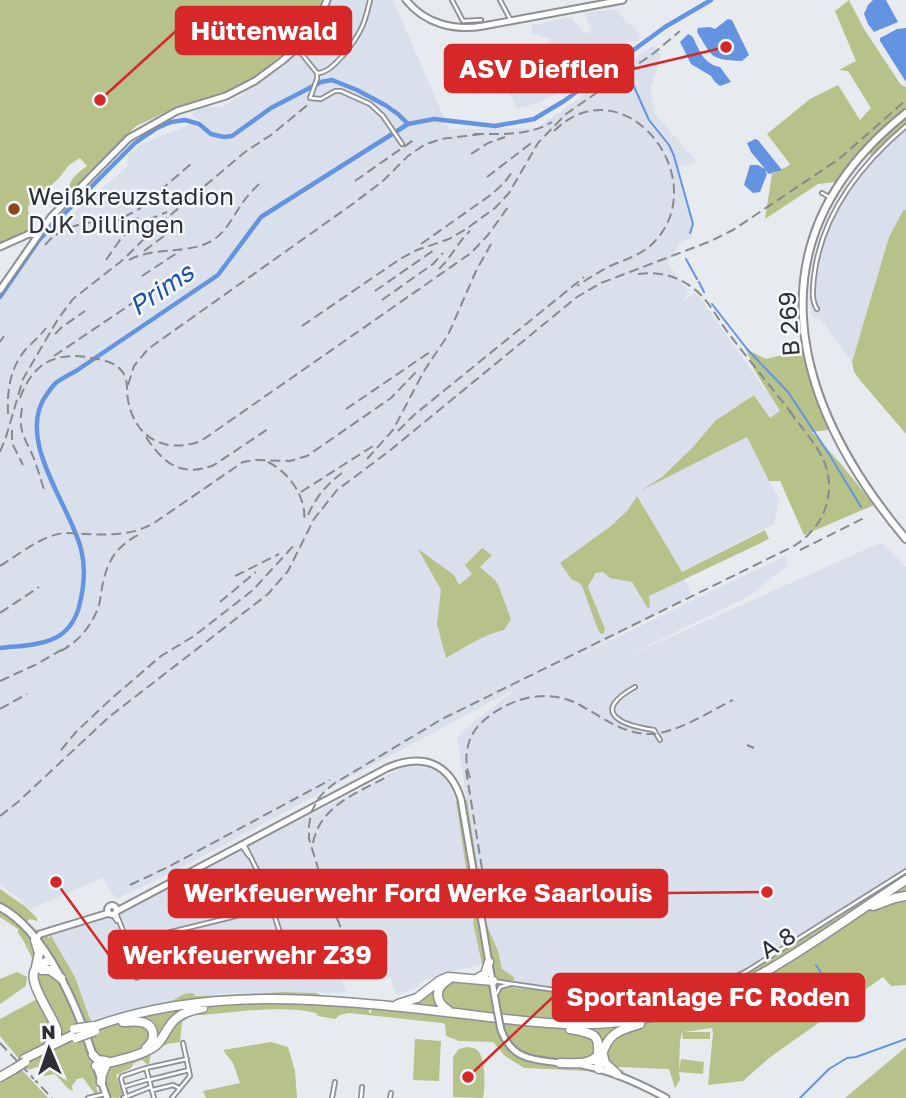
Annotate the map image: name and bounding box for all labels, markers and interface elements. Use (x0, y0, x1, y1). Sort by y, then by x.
callout: Hüttenwald (176, 7, 351, 54)
text: Hüttenwald (190, 15, 338, 46)
callout: ASV Diefflen (445, 45, 633, 92)
text: ASV Diefflen (459, 53, 619, 84)
place label: Weißkreuzstadion DJK Dillingen (28, 181, 234, 238)
marker: Weißkreuzstadion DJK Dillingen (6, 201, 22, 217)
water label: Prims (123, 256, 200, 322)
street label: B 269 (771, 291, 805, 357)
callout: Werkfeuerwehr Ford Werke Saarlouis (169, 870, 667, 917)
text: Werkfeuerwehr Ford Werke Saarlouis (183, 877, 653, 908)
street label: A 8 (754, 920, 800, 964)
callout: Werkfeuerwehr Z39 (109, 931, 386, 978)
text: Werkfeuerwehr Z39 (122, 939, 372, 970)
callout: Sportanlage FC Roden (553, 974, 864, 1021)
text: Sportanlage FC Roden (566, 981, 850, 1012)
north arrow (14, 1014, 84, 1084)
text: N (41, 1020, 56, 1043)

